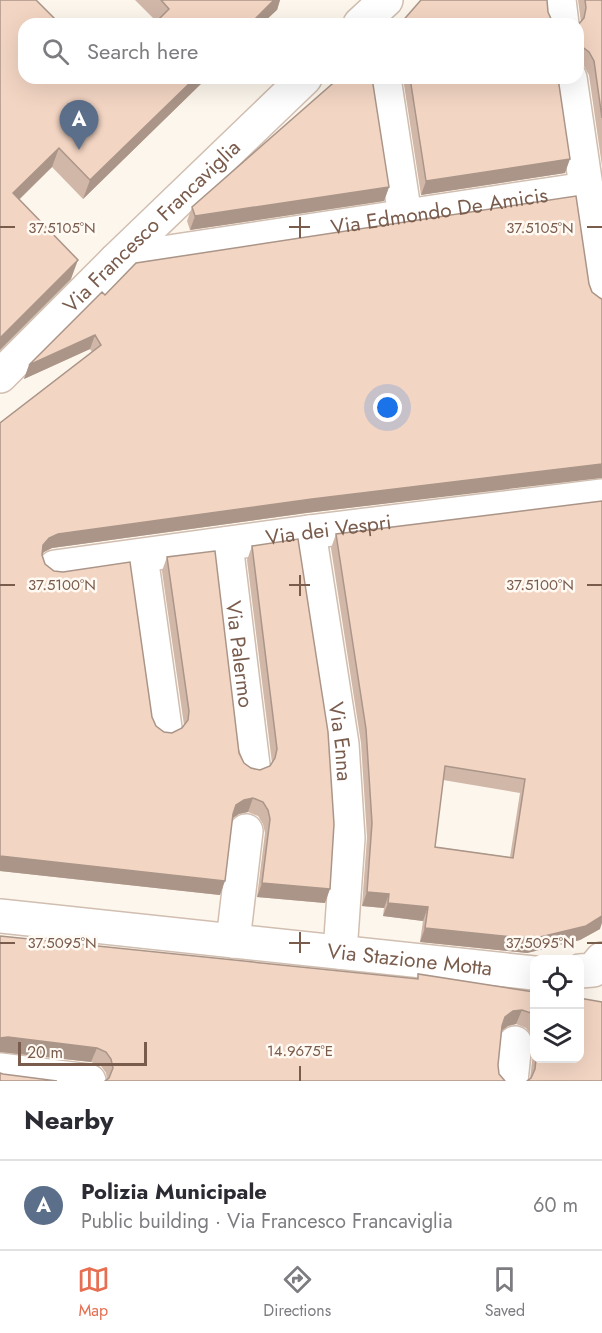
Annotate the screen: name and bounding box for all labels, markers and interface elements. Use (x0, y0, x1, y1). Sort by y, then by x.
search box (18, 18, 584, 84)
icon: search (39, 35, 72, 68)
text: Search here (87, 35, 198, 67)
pin: A (60, 100, 98, 150)
street label: Via Francesco Francaviglia (56, 133, 247, 320)
street label: Via Edmondo De Amicis (329, 180, 550, 242)
text: 37.5105°N (28, 217, 96, 239)
text: 37.5105°N (506, 217, 574, 239)
your location (373, 393, 402, 422)
street label: Via dei Vespri (264, 507, 393, 553)
text: 37.5100°N (28, 574, 96, 596)
text: 37.5100°N (506, 574, 574, 596)
street label: Via Palermo (218, 599, 261, 709)
street label: Via Enna (321, 700, 359, 782)
text: 37.5095°N (27, 932, 97, 954)
text: 37.5095°N (505, 932, 575, 954)
street label: Via Stazione Motta (326, 936, 494, 983)
map controls (530, 955, 584, 1063)
button: locate (530, 955, 584, 1009)
button: layers (530, 1009, 584, 1063)
scale bar (18, 1039, 147, 1066)
text: 14.9675°E (267, 1040, 333, 1062)
text: 20 m (27, 1041, 63, 1064)
text: Nearby (24, 1101, 113, 1139)
text: Polizia Municipale (81, 1175, 267, 1207)
text: A (36, 1191, 51, 1220)
text: 60 m (533, 1191, 578, 1220)
text: Public building · Via Francesco Francaviglia (81, 1207, 453, 1236)
tab: Map (77, 1263, 110, 1322)
tab: Directions (263, 1263, 331, 1322)
tab: Saved (485, 1263, 525, 1322)

